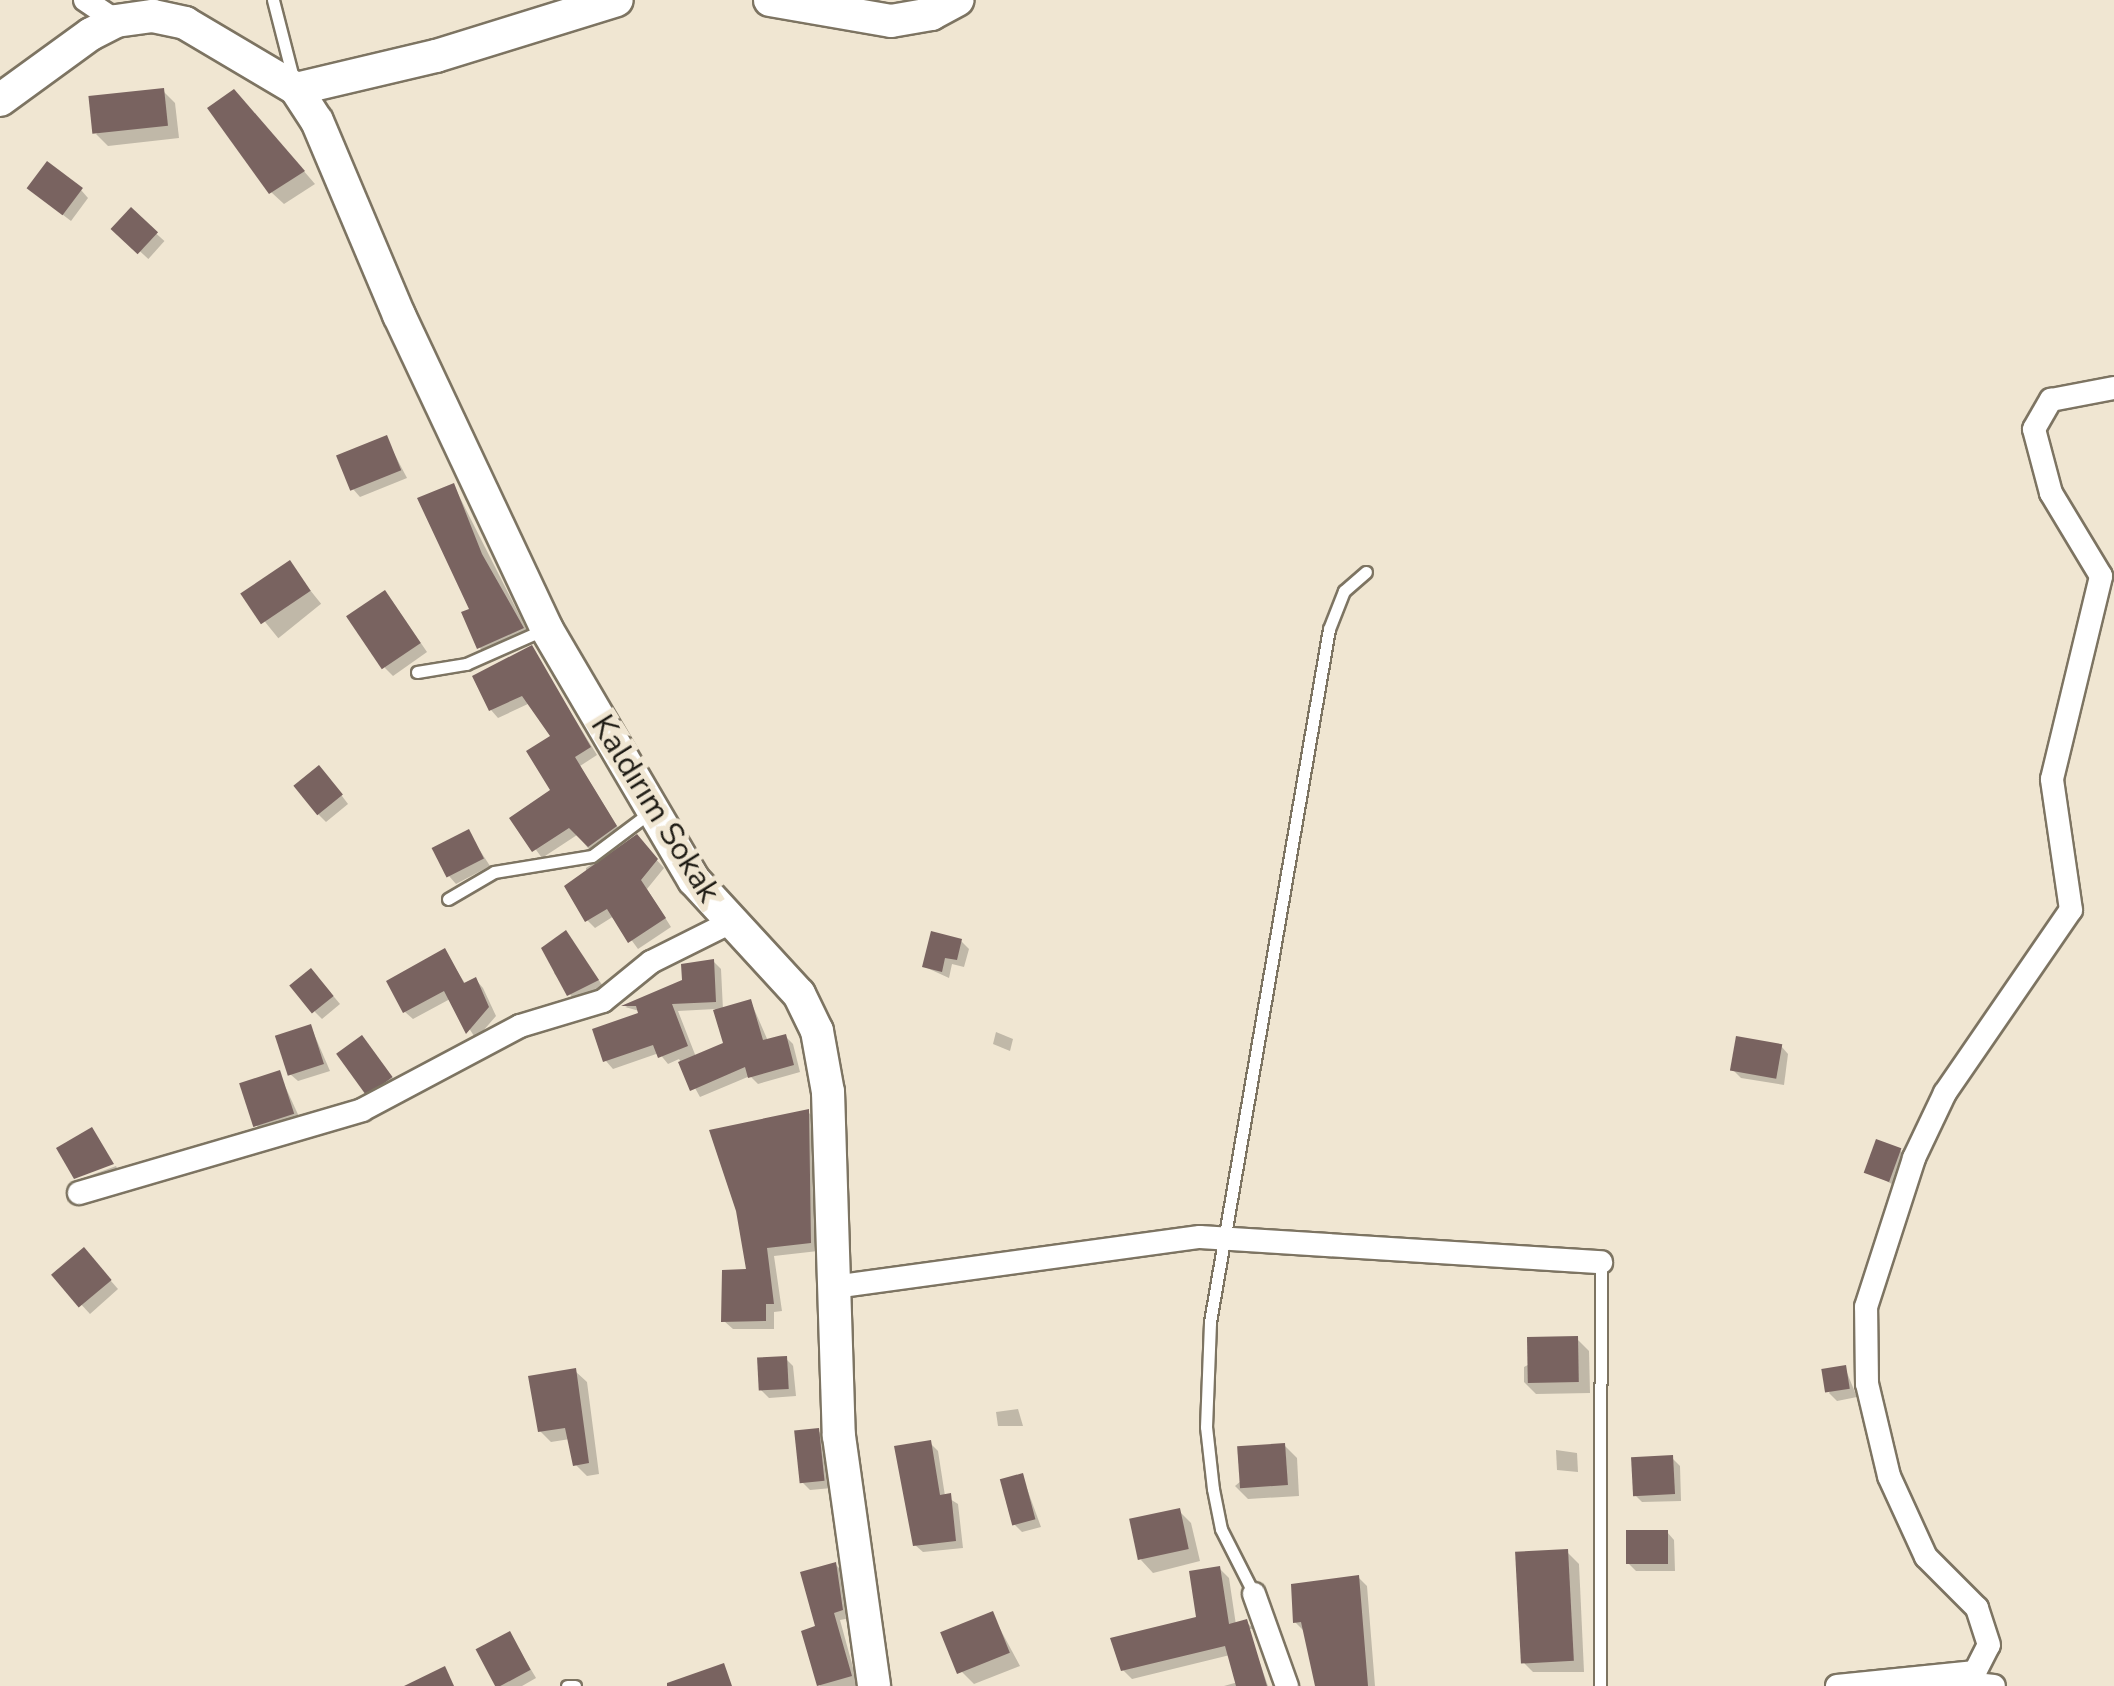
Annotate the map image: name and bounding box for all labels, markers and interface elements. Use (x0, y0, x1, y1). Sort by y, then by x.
street label: Kaldırım Sokak (582, 708, 728, 910)

